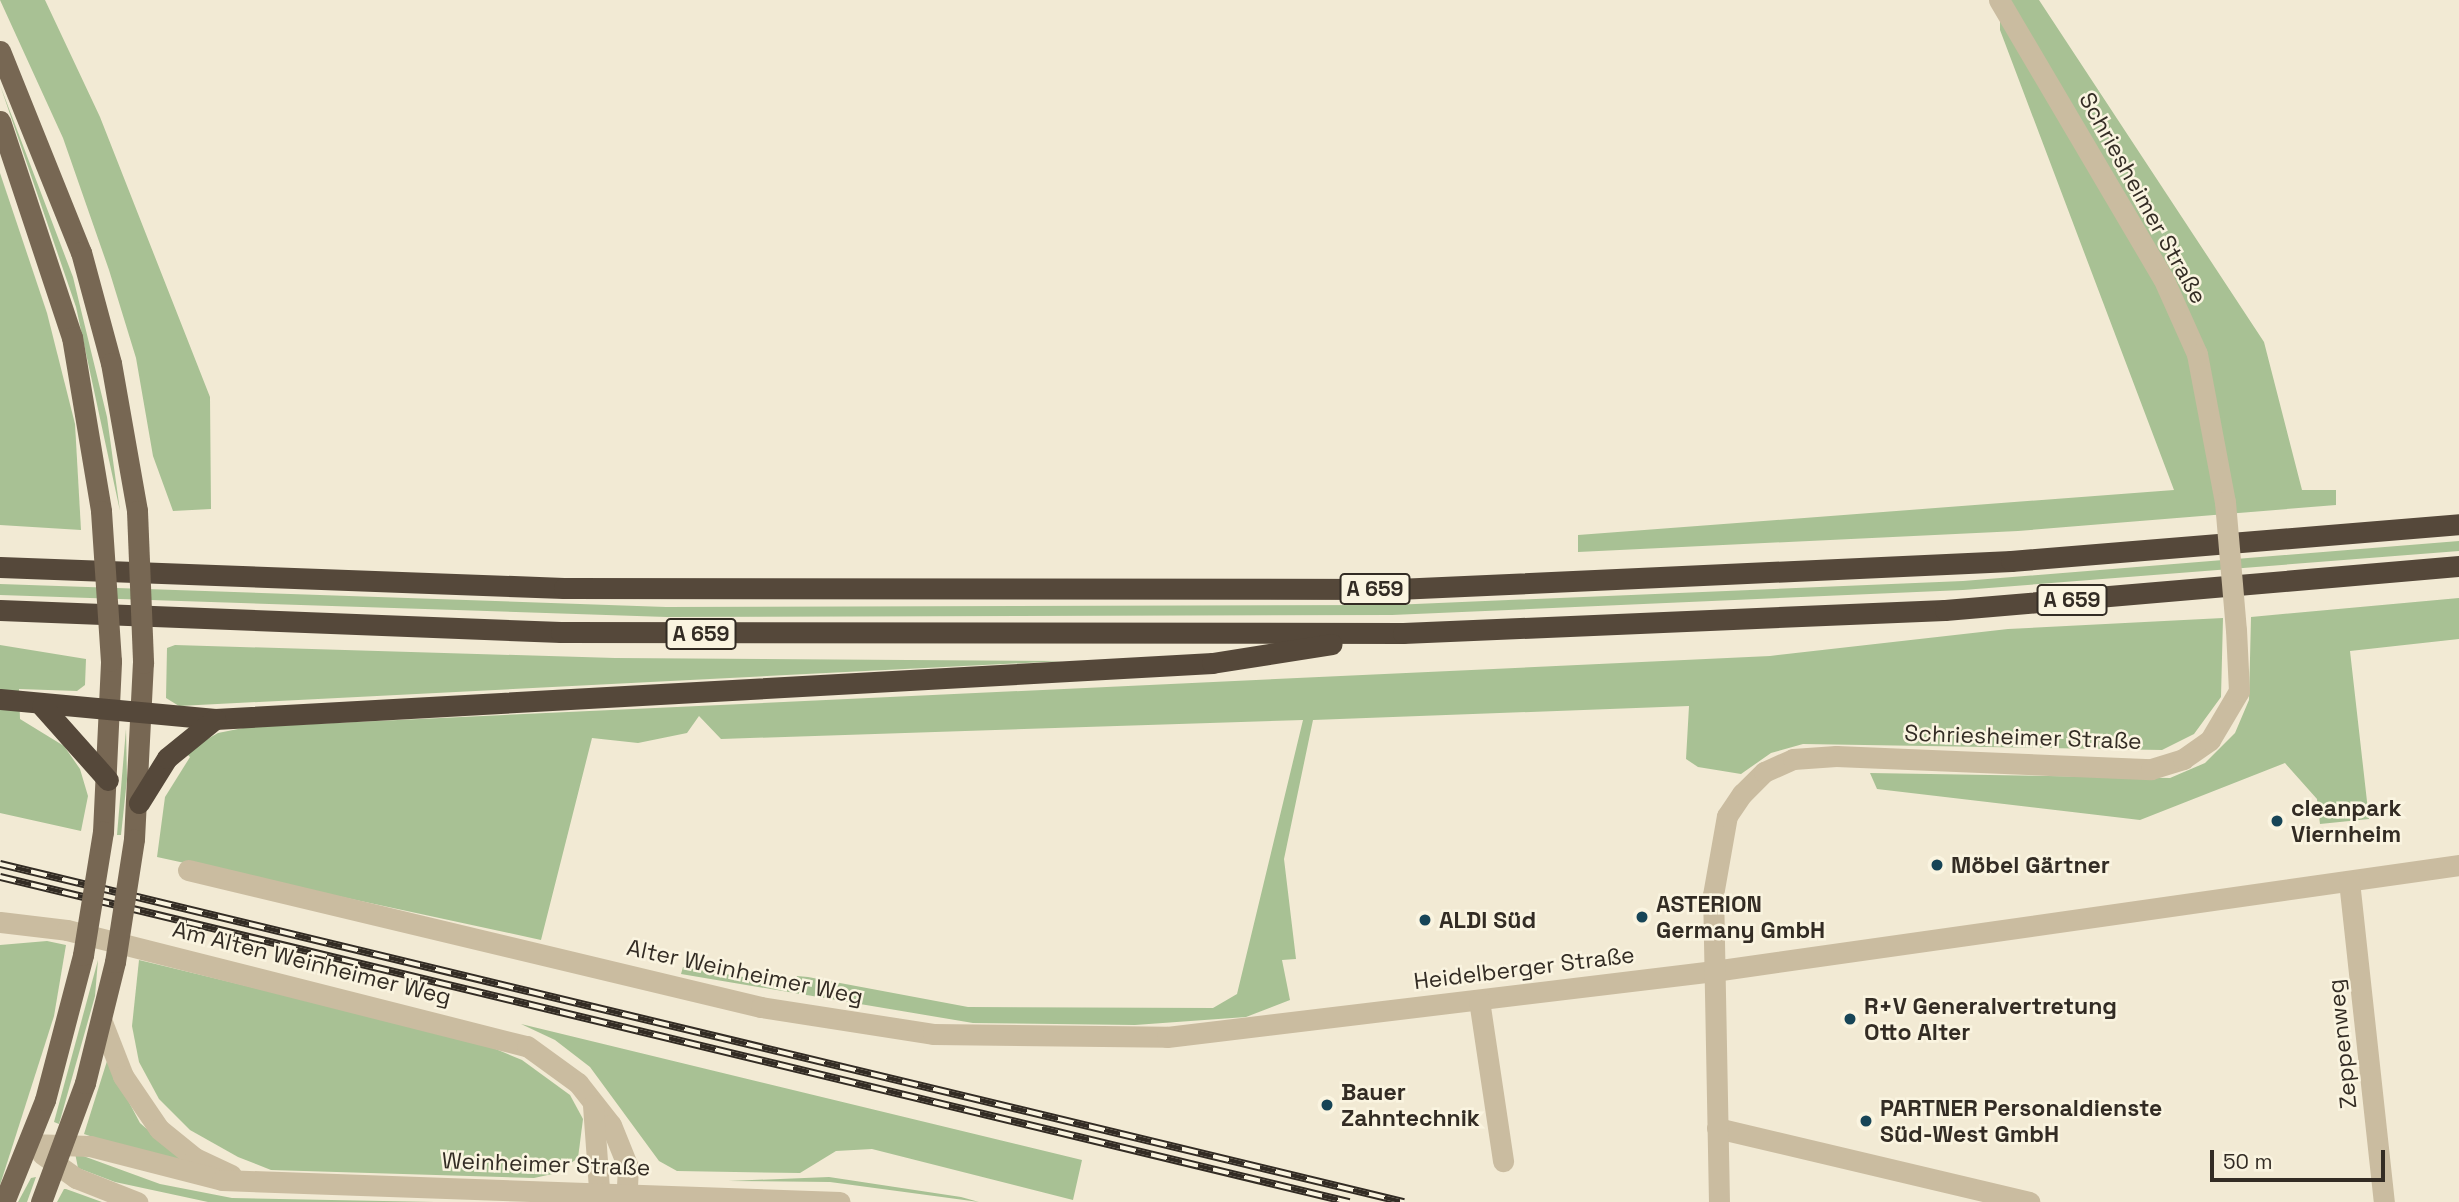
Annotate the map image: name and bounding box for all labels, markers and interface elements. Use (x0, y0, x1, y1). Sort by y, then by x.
street label: Schriesheimer Straße (2073, 87, 2213, 309)
road number: A 659 (1338, 572, 1412, 606)
road number: A 659 (2035, 582, 2109, 618)
road number: A 659 (664, 616, 738, 652)
street label: Schriesheimer Straße (1904, 719, 2142, 755)
place label: cleanpark Viernheim (2291, 794, 2401, 848)
marker: cleanpark Viernheim (2269, 813, 2285, 829)
place label: Möbel Gärtner (1951, 851, 2110, 879)
marker: Möbel Gärtner (1929, 857, 1945, 873)
place label: ASTERION Germany GmbH (1656, 890, 1825, 944)
place label: ALDI Süd (1439, 906, 1536, 934)
marker: ASTERION Germany GmbH (1634, 909, 1650, 925)
marker: ALDI Süd (1417, 912, 1433, 928)
street label: Am Alten Weinheimer Weg (170, 915, 454, 1011)
street label: Alter Weinheimer Weg (624, 933, 866, 1011)
street label: Heidelberger Straße (1412, 941, 1636, 995)
street label: Zeppenweg (2321, 978, 2363, 1110)
place label: R+V Generalvertretung Otto Alter (1864, 992, 2117, 1046)
marker: R+V Generalvertretung Otto Alter (1842, 1011, 1858, 1027)
place label: Bauer Zahntechnik (1341, 1078, 1480, 1132)
place label: PARTNER Personaldienste Süd-West GmbH (1880, 1094, 2162, 1148)
marker: Bauer Zahntechnik (1319, 1097, 1335, 1113)
marker: PARTNER Personaldienste Süd-West GmbH (1858, 1113, 1874, 1129)
scale bar (2214, 1136, 2389, 1180)
street label: Weinheimer Straße (441, 1147, 651, 1181)
text: 50 m (2223, 1148, 2273, 1175)

